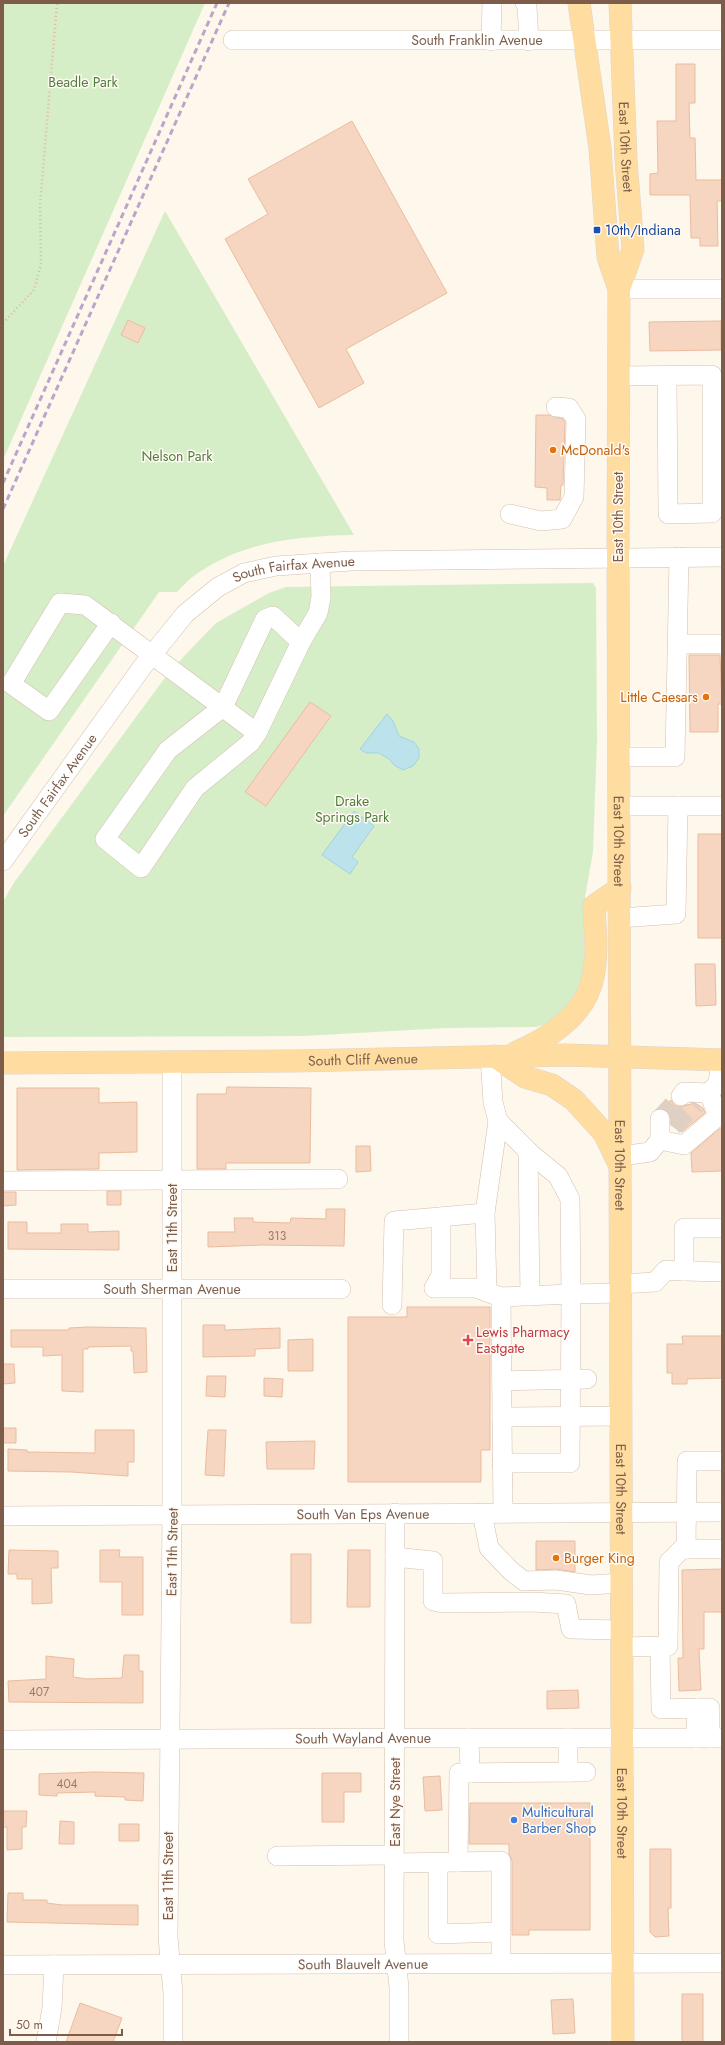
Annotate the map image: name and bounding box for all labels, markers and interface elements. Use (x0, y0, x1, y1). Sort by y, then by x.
street label: South Franklin Avenue (411, 30, 543, 50)
park label: Beadle Park (48, 72, 118, 92)
street label: East 10th Street (614, 101, 639, 194)
place label: 10th/Indiana (605, 220, 681, 240)
marker: 10th/Indiana (592, 225, 602, 235)
place label: McDonald's (561, 440, 630, 460)
marker: McDonald's (548, 445, 558, 455)
park label: Nelson Park (141, 446, 213, 466)
street label: East 10th Street (608, 471, 628, 562)
street label: South Fairfax Avenue (229, 551, 355, 588)
place label: Little Caesars (620, 687, 698, 707)
marker: Little Caesars (701, 692, 711, 702)
street label: South Fairfax Avenue (13, 729, 101, 842)
park label: Drake Springs Park (315, 791, 390, 827)
street label: East 10th Street (609, 796, 629, 887)
street label: South Cliff Avenue (308, 1048, 418, 1071)
street label: East 10th Street (610, 1120, 630, 1211)
street label: East 11th Street (162, 1183, 182, 1272)
house number: 313 (268, 1227, 287, 1245)
street label: South Sherman Avenue (103, 1279, 241, 1299)
place label: Lewis Pharmacy Eastgate (476, 1322, 570, 1358)
marker: Lewis Pharmacy Eastgate (463, 1335, 473, 1345)
street label: East 10th Street (611, 1444, 631, 1535)
street label: South Van Eps Avenue (296, 1504, 430, 1524)
street label: East 11th Street (161, 1507, 183, 1596)
place label: Burger King (564, 1548, 635, 1568)
marker: Burger King (551, 1553, 561, 1563)
house number: 407 (29, 1683, 50, 1701)
street label: South Wayland Avenue (295, 1728, 431, 1749)
street label: East Nye Street (385, 1757, 405, 1847)
street label: East 10th Street (612, 1768, 632, 1859)
house number: 404 (56, 1775, 78, 1793)
place label: Multicultural Barber Shop (522, 1802, 596, 1838)
marker: Multicultural Barber Shop (509, 1815, 519, 1825)
street label: East 11th Street (158, 1831, 178, 1920)
street label: South Blauvelt Avenue (298, 1954, 428, 1974)
scale bar (10, 2011, 122, 2037)
text: 50 m (16, 2016, 43, 2034)

